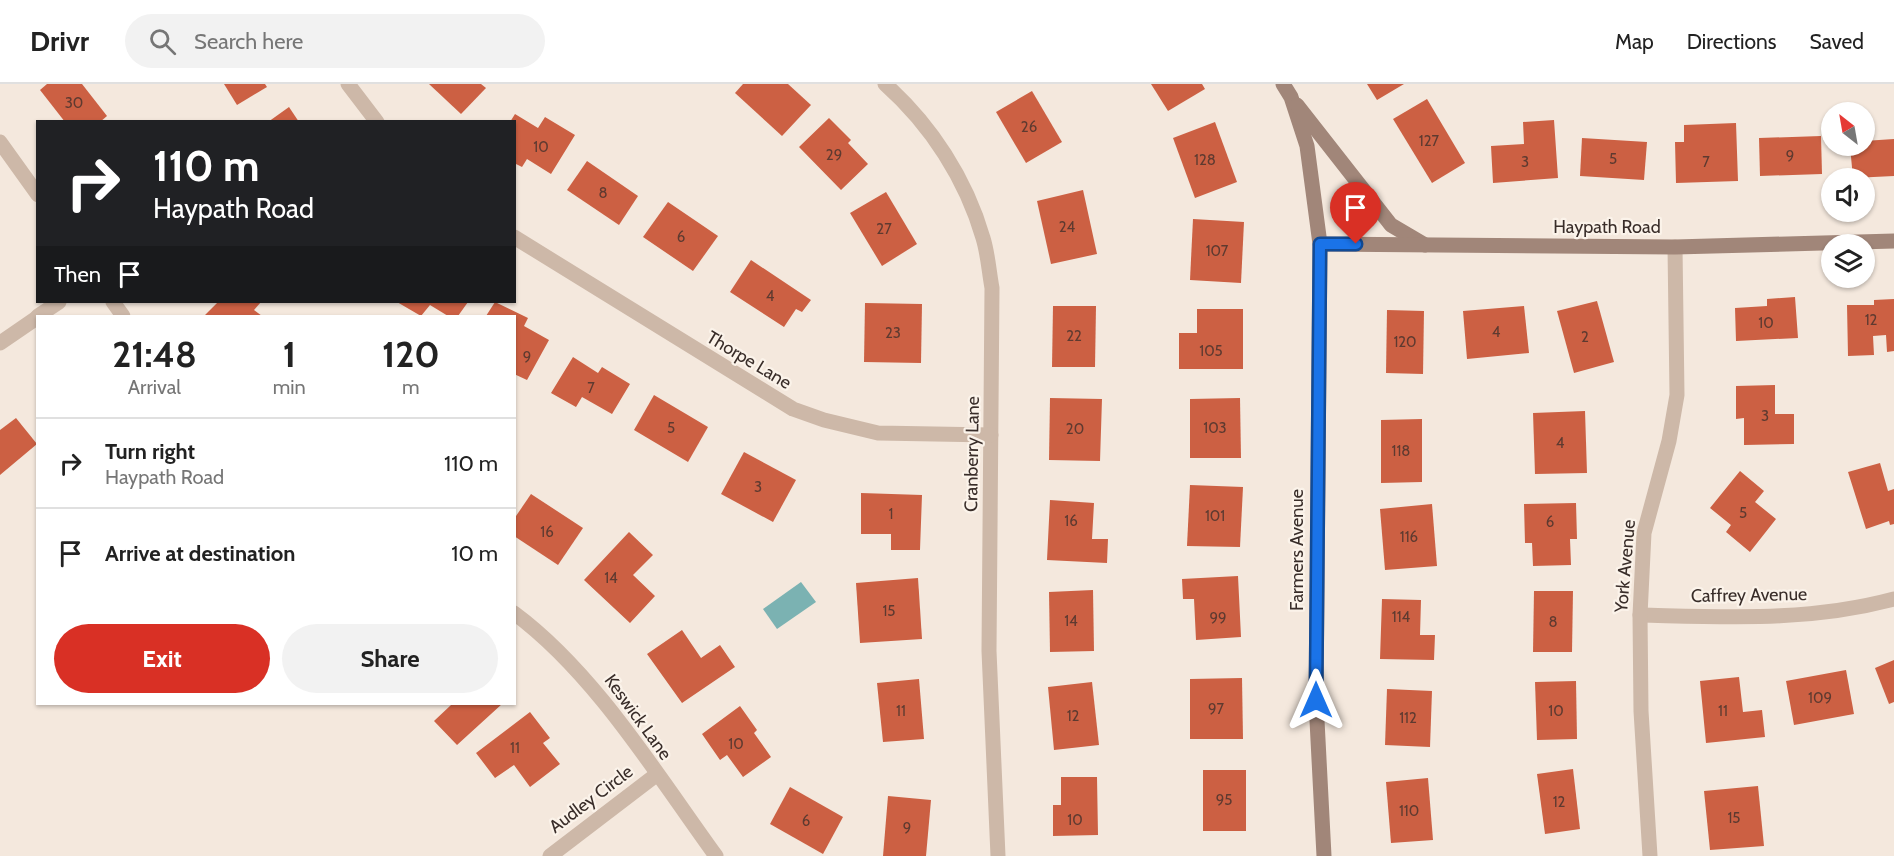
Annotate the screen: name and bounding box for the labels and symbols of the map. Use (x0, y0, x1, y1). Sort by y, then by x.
house number: 30 (65, 94, 83, 112)
north arrow (1821, 102, 1875, 156)
house number: 26 (1021, 118, 1037, 136)
house number: 127 (1419, 132, 1440, 150)
house number: 10 (533, 138, 549, 156)
house number: 29 (826, 146, 842, 164)
house number: 9 (1786, 147, 1794, 165)
house number: 5 (1609, 150, 1617, 168)
house number: 128 (1194, 151, 1216, 169)
house number: 3 (1521, 153, 1529, 171)
house number: 7 (1702, 153, 1710, 171)
pin (1330, 182, 1381, 244)
house number: 8 (598, 184, 608, 202)
street label: Haypath Road (1553, 216, 1661, 238)
house number: 24 (1059, 218, 1076, 236)
house number: 27 (876, 220, 892, 238)
house number: 6 (677, 228, 685, 246)
house number: 107 (1206, 242, 1229, 260)
house number: 4 (766, 287, 775, 305)
house number: 12 (1865, 311, 1878, 329)
house number: 10 (1758, 314, 1774, 332)
house number: 4 (1492, 323, 1501, 341)
house number: 23 (885, 324, 901, 342)
street label: Thorpe Lane (703, 326, 795, 394)
house number: 22 (1066, 327, 1082, 345)
house number: 2 (1581, 328, 1589, 346)
house number: 120 (1393, 333, 1417, 351)
house number: 105 (1199, 342, 1223, 360)
house number: 9 (523, 348, 531, 366)
house number: 7 (587, 379, 595, 397)
street label: Cranberry Lane (960, 396, 984, 512)
house number: 3 (1761, 407, 1769, 425)
house number: 5 (667, 419, 675, 437)
house number: 103 (1203, 419, 1227, 437)
house number: 20 (1066, 420, 1084, 438)
house number: 4 (1556, 434, 1565, 452)
house number: 118 (1392, 442, 1410, 460)
house number: 3 (754, 478, 762, 496)
street label: Farmers Avenue (1286, 489, 1308, 611)
house number: 5 (1739, 504, 1747, 522)
house number: 1 (889, 505, 893, 523)
house number: 101 (1205, 507, 1225, 525)
house number: 16 (1064, 512, 1078, 530)
house number: 6 (1546, 513, 1554, 531)
street label: York Avenue (1610, 518, 1640, 615)
house number: 16 (540, 523, 554, 541)
house number: 116 (1400, 528, 1418, 546)
house number: 14 (604, 569, 618, 587)
street label: Caffrey Avenue (1691, 583, 1807, 607)
house number: 15 (882, 602, 896, 620)
house number: 114 (1392, 608, 1411, 626)
house number: 99 (1209, 609, 1227, 627)
house number: 14 (1064, 612, 1078, 630)
house number: 8 (1548, 613, 1558, 631)
position arrow (1284, 668, 1348, 732)
street label: Keswick Lane (600, 670, 676, 764)
house number: 109 (1808, 689, 1832, 707)
house number: 97 (1208, 700, 1224, 718)
house number: 11 (896, 702, 906, 720)
house number: 10 (1548, 702, 1564, 720)
house number: 11 (1718, 702, 1728, 720)
house number: 12 (1067, 707, 1080, 725)
house number: 112 (1399, 709, 1417, 727)
house number: 10 (728, 735, 744, 753)
house number: 11 (510, 739, 520, 757)
street label: Audley Circle (545, 760, 637, 838)
house number: 95 (1216, 791, 1232, 809)
house number: 12 (1553, 793, 1566, 811)
house number: 110 (1399, 802, 1419, 820)
house number: 15 (1727, 809, 1741, 827)
house number: 10 (1067, 811, 1083, 829)
house number: 6 (802, 812, 810, 830)
house number: 9 (903, 819, 911, 837)

